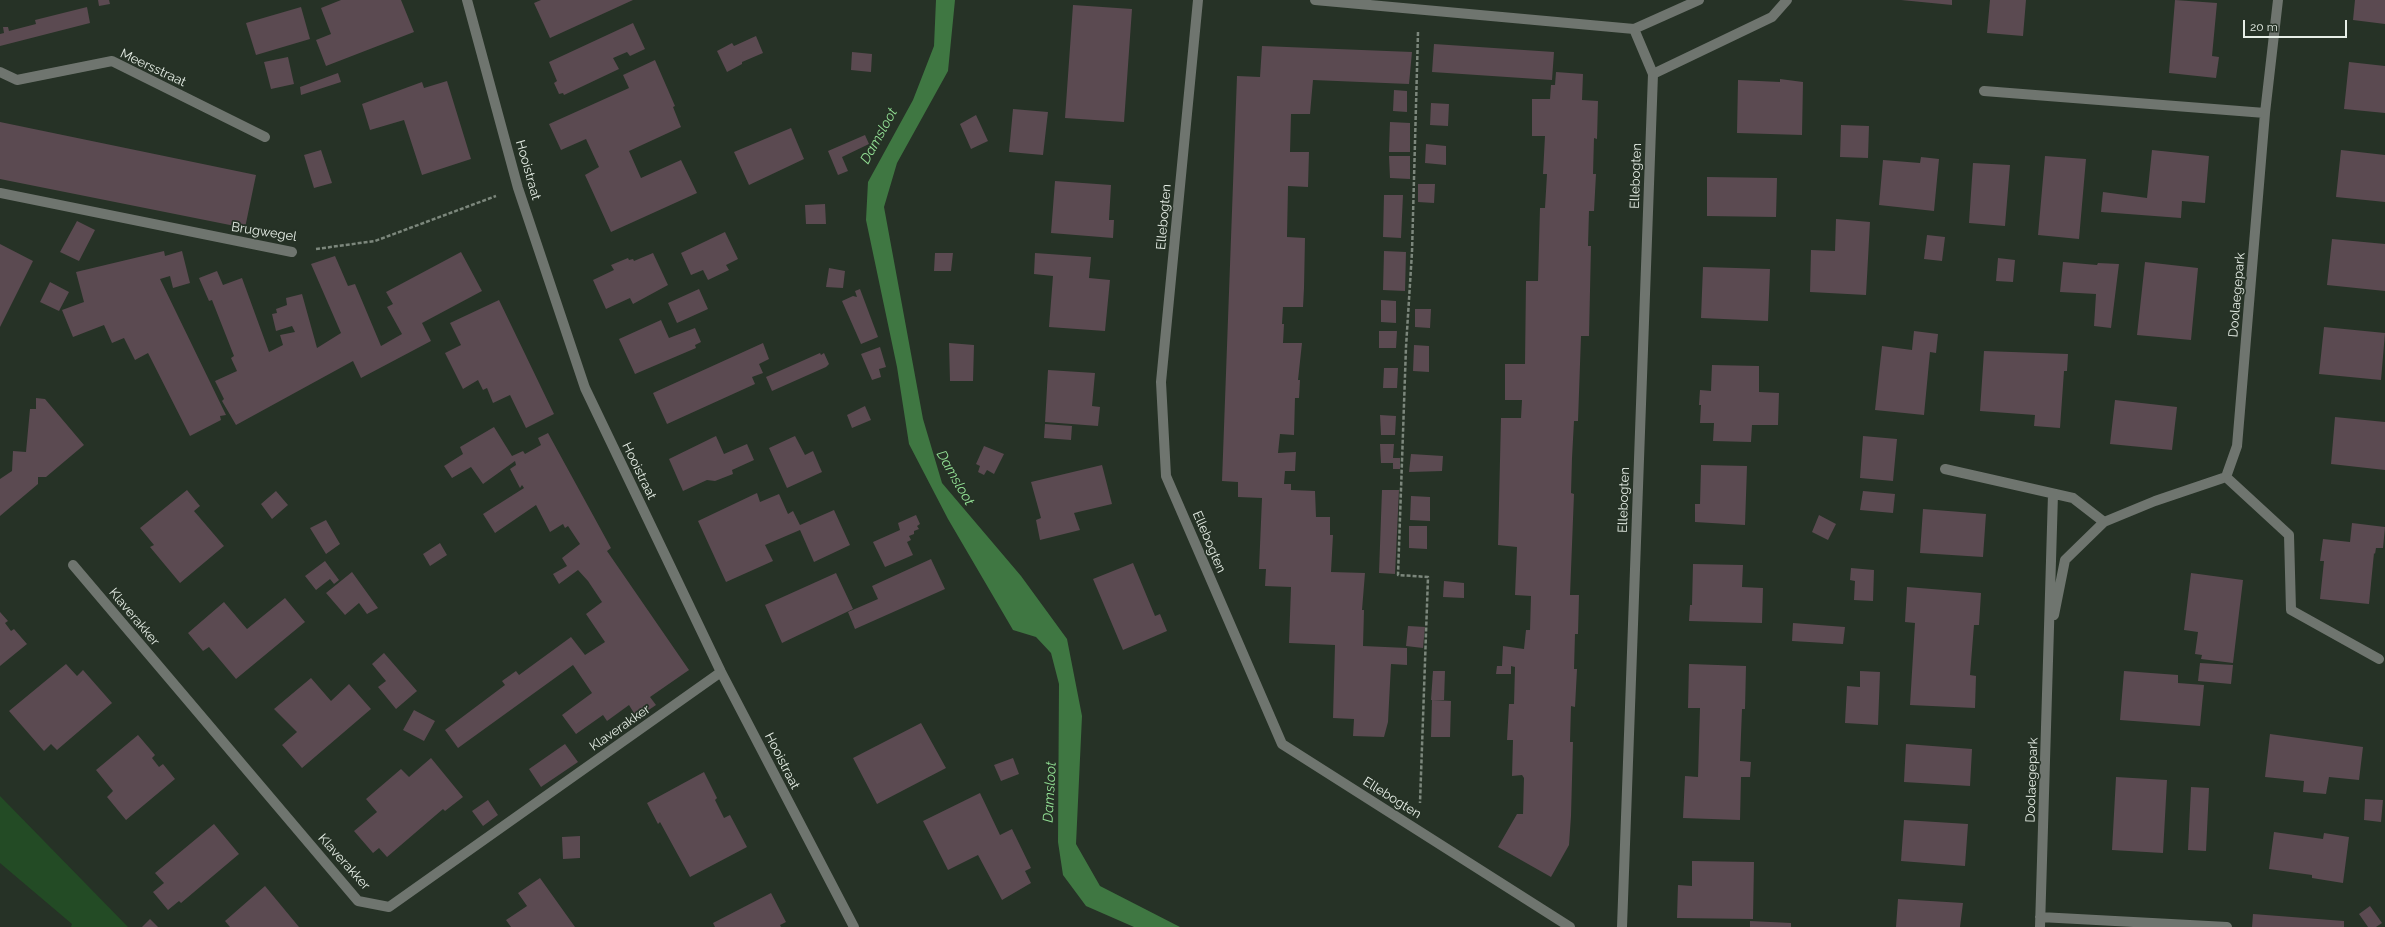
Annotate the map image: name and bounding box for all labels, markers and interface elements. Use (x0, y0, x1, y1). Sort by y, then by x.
scale bar (2245, 12, 2349, 38)
text: 20 m (2250, 20, 2278, 34)
street label: Meersstraat (118, 46, 188, 90)
water label: Damsloot (857, 105, 901, 167)
street label: Hooistraat (512, 138, 544, 202)
street label: Ellebogten (1627, 143, 1645, 209)
street label: Ellebogten (1153, 184, 1175, 250)
street label: Brugwegel (230, 219, 298, 245)
street label: Doolaegepark (2226, 252, 2248, 338)
street label: Hooistraat (619, 440, 659, 502)
water label: Damsloot (932, 447, 978, 509)
street label: Ellebogten (1615, 467, 1633, 533)
street label: Ellebogten (1189, 509, 1229, 575)
street label: Klaverakker (105, 585, 163, 649)
street label: Klaverakker (587, 701, 653, 755)
street label: Hooistraat (761, 730, 803, 792)
street label: Doolaegepark (2023, 737, 2041, 823)
water label: Damsloot (1040, 761, 1060, 823)
street label: Ellebogten (1360, 774, 1424, 822)
street label: Klaverakker (315, 831, 373, 893)

